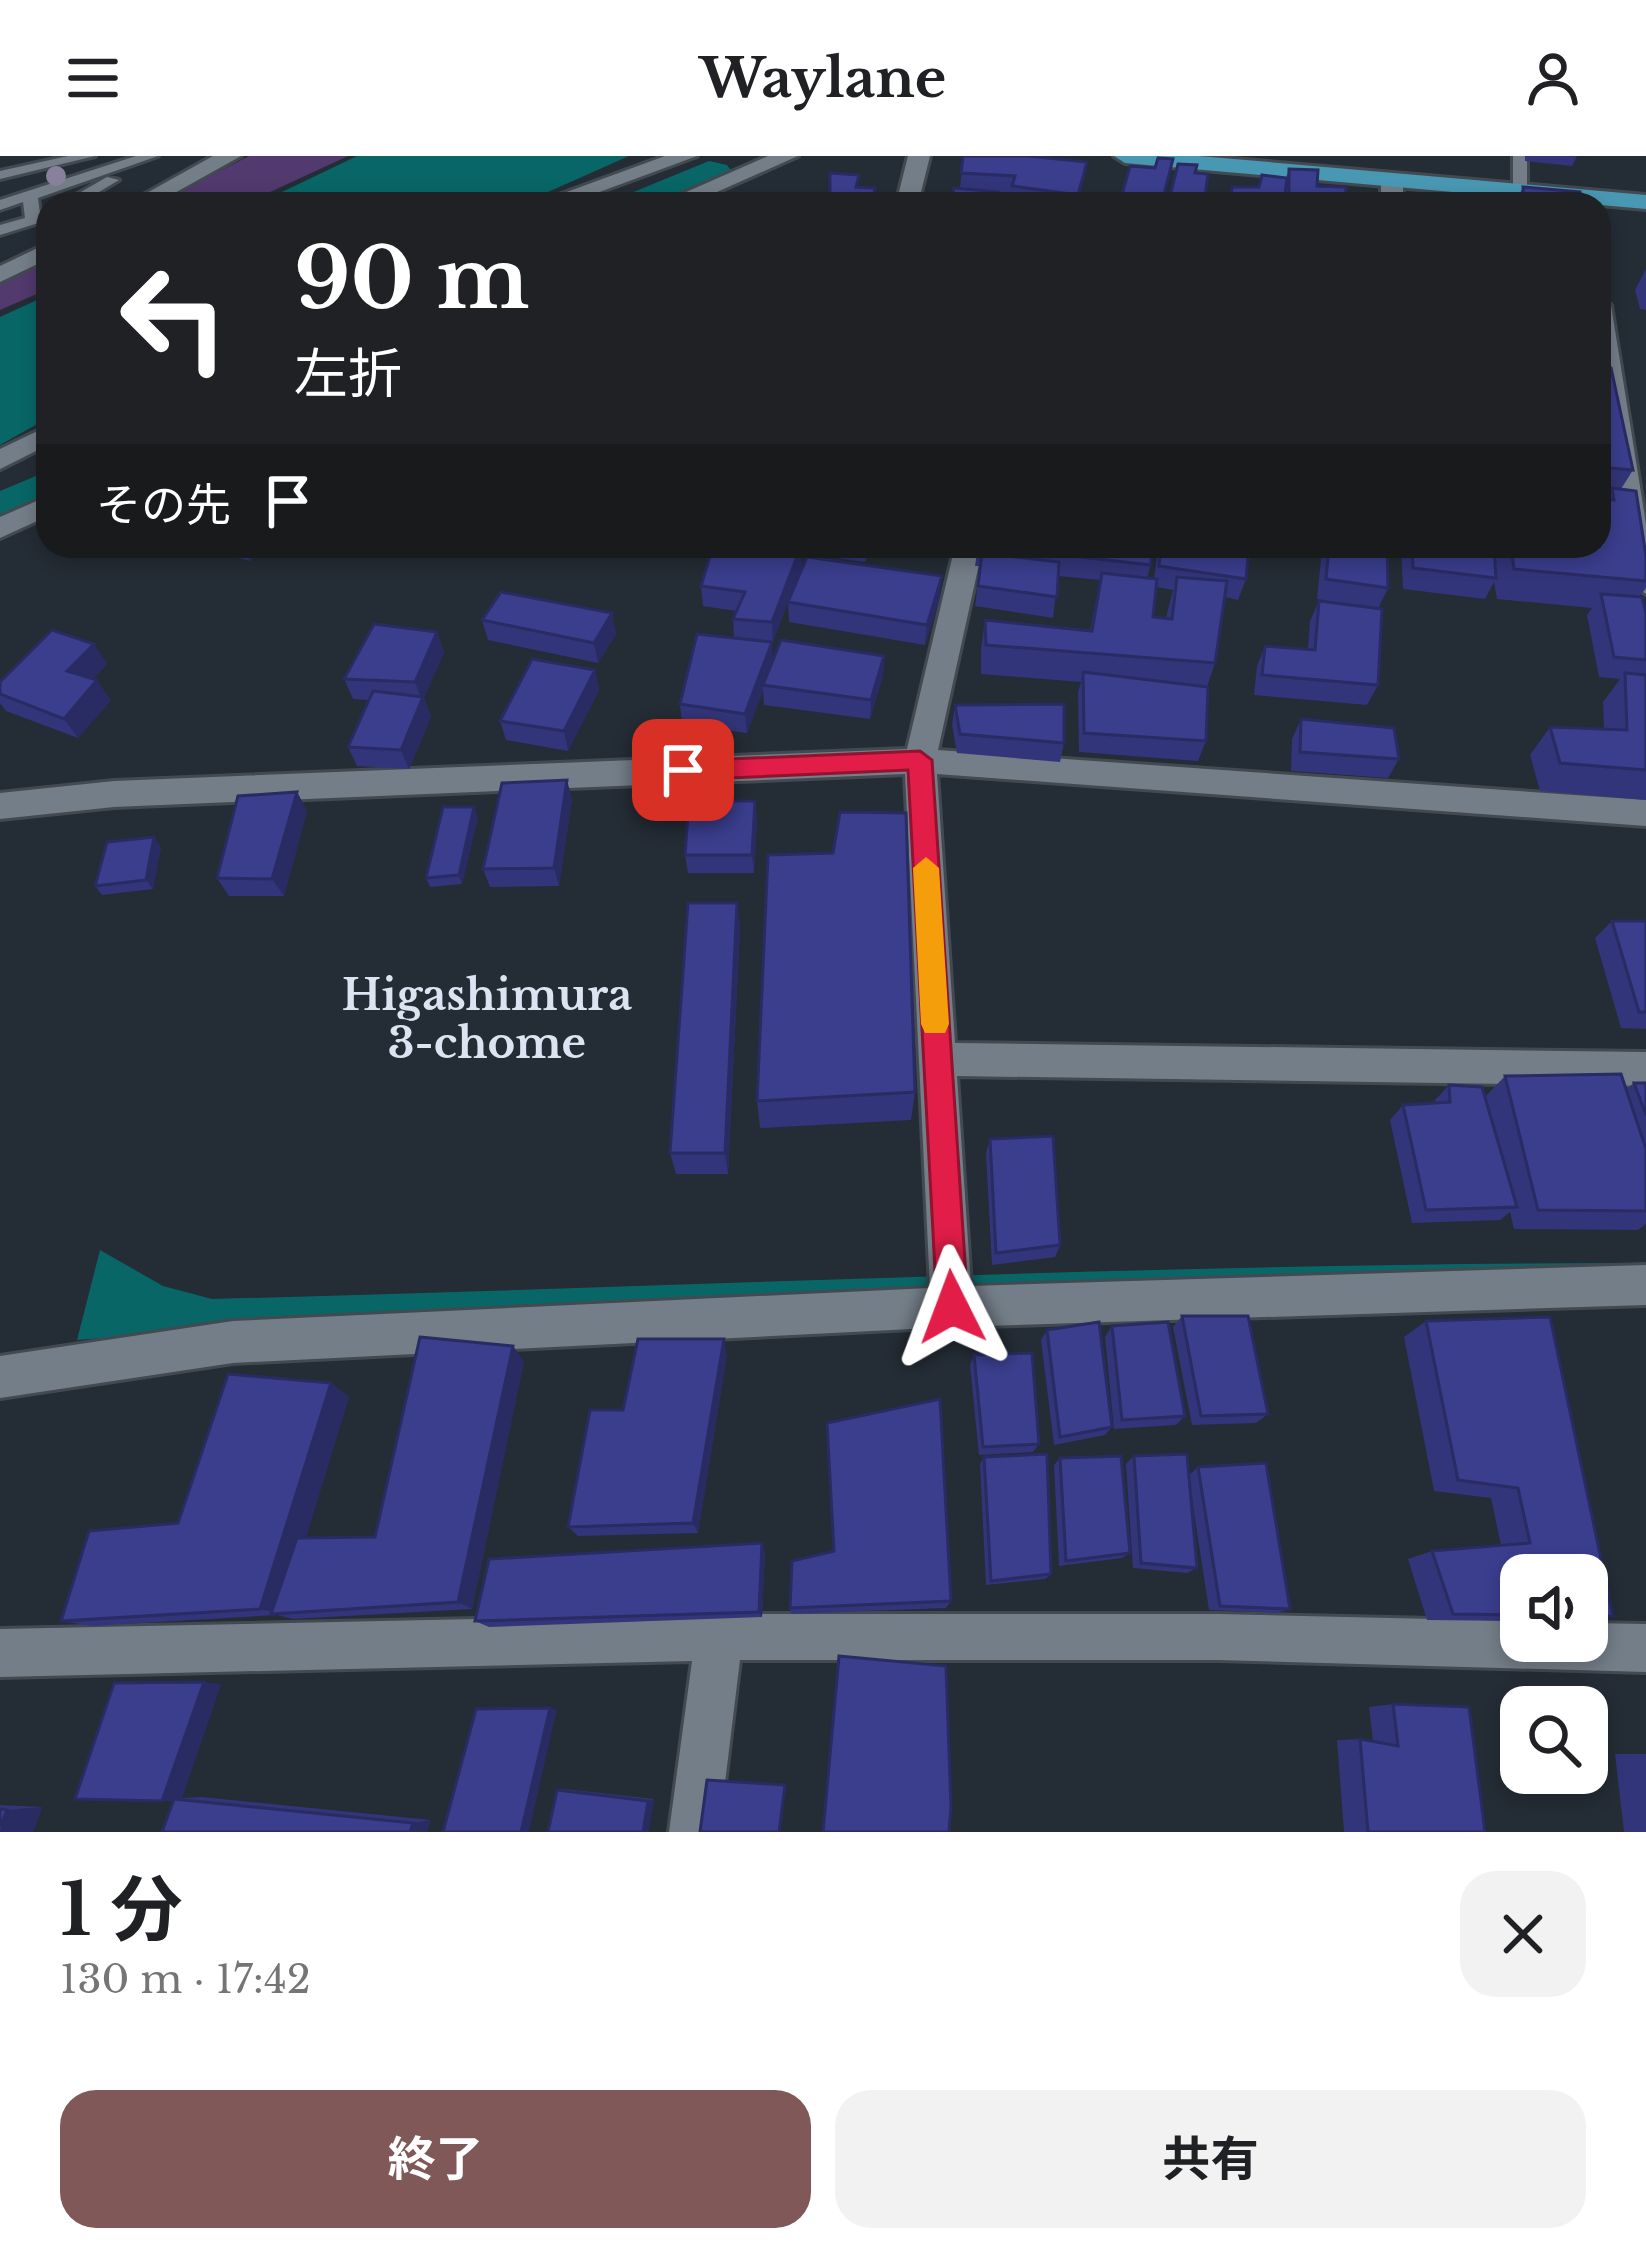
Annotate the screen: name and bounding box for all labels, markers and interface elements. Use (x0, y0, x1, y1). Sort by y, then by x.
icon: menu (60, 45, 126, 111)
text: Waylane (700, 45, 946, 112)
icon: person (1520, 45, 1586, 111)
text: 90 m (294, 227, 529, 331)
icon: left (96, 240, 252, 396)
text: 左折 (294, 341, 402, 408)
icon: arrive (255, 468, 321, 534)
text: その先 (96, 477, 231, 533)
pin (632, 719, 734, 821)
icon: arrive (650, 737, 716, 803)
district label: Higashimura 3-chome (342, 969, 632, 1069)
position arrow (889, 1244, 1015, 1370)
map controls (1500, 1554, 1608, 1794)
button: sound (1500, 1554, 1608, 1662)
button: search (1500, 1686, 1608, 1794)
text: 1 分 (60, 1865, 183, 1954)
button: close (1460, 1871, 1586, 1997)
text: 130 m · 17:42 (60, 1955, 311, 2004)
button: 終了 (60, 2090, 811, 2228)
button: 共有 (835, 2090, 1586, 2228)

